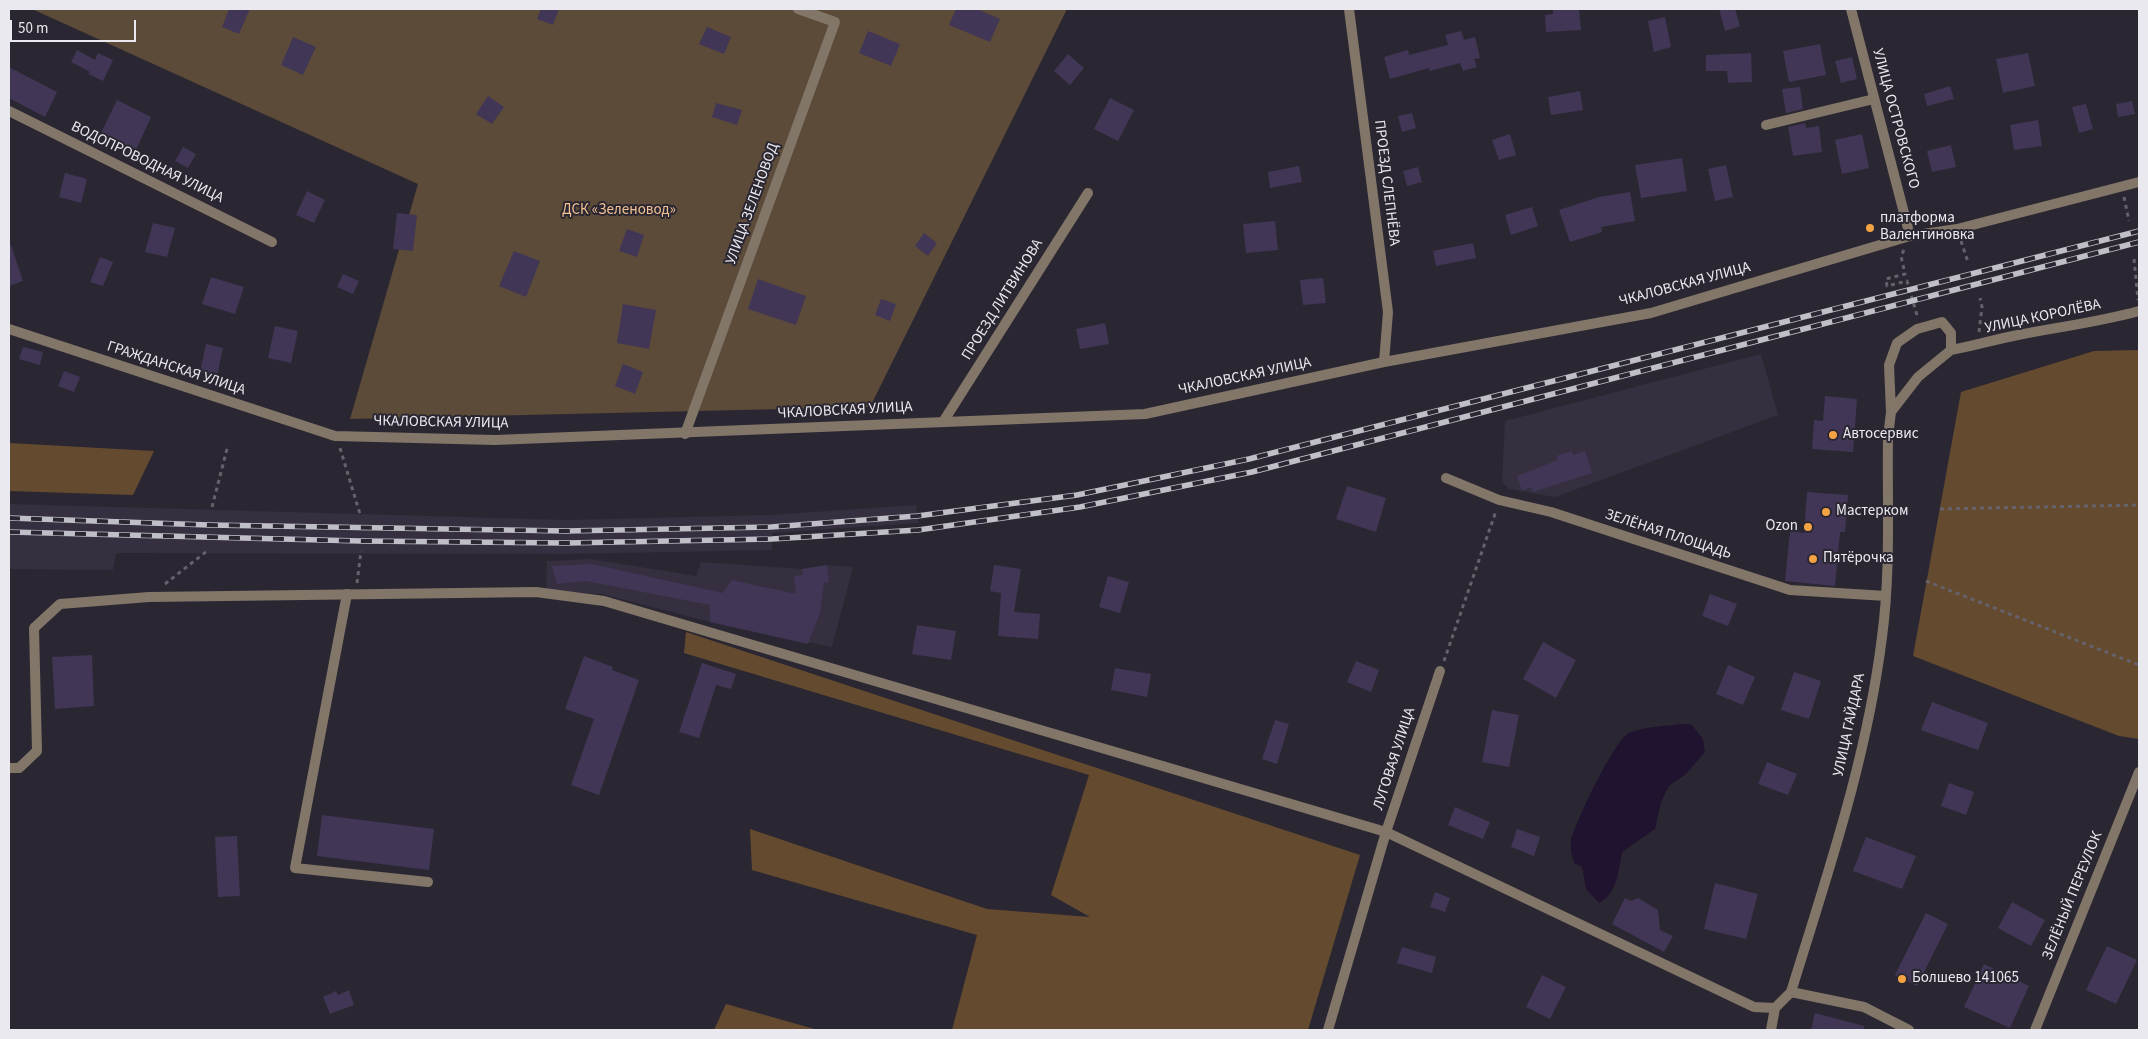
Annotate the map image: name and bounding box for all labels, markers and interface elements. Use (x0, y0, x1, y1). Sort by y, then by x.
scale bar (12, 10, 139, 42)
text: 50 m (18, 18, 48, 39)
street label: УЛИЦА ОСТРОВСКОГО (1868, 47, 1922, 191)
street label: ВОДОПРОВОДНАЯ УЛИЦА (68, 118, 226, 208)
street label: ПРОЕЗД СЛЕПНЁВА (1369, 119, 1403, 247)
street label: УЛИЦА ЗЕЛЕНОВОД (723, 141, 783, 267)
park label: ДСК «Зеленовод» (562, 202, 676, 220)
place label: платформа Валентиновка (1880, 210, 1975, 245)
marker: платформа Валентиновка (1864, 222, 1876, 234)
street label: ПРОЕЗД ЛИТВИНОВА (958, 236, 1048, 364)
street label: ЧКАЛОВСКАЯ УЛИЦА (1617, 259, 1753, 311)
street label: УЛИЦА КОРОЛЁВА (1983, 296, 2103, 338)
street label: ГРАЖДАНСКАЯ УЛИЦА (105, 338, 247, 400)
street label: ЧКАЛОВСКАЯ УЛИЦА (1177, 354, 1313, 400)
street label: ЧКАЛОВСКАЯ УЛИЦА (777, 398, 913, 424)
street label: ЧКАЛОВСКАЯ УЛИЦА (373, 413, 509, 433)
place label: Автосервис (1843, 426, 1918, 444)
marker: Автосервис (1827, 429, 1839, 441)
place label: Мастерком (1836, 503, 1908, 521)
street label: ЗЕЛЁНАЯ ПЛОЩАДЬ (1603, 506, 1733, 564)
marker: Мастерком (1820, 506, 1832, 518)
place label: Ozon (1766, 518, 1798, 536)
marker: Ozon (1802, 521, 1814, 533)
place label: Пятёрочка (1823, 550, 1894, 568)
marker: Пятёрочка (1807, 553, 1819, 565)
street label: УЛИЦА ГАЙДАРА (1830, 672, 1870, 778)
street label: ЛУГОВАЯ УЛИЦА (1370, 706, 1420, 812)
street label: ЗЕЛЁНЫЙ ПЕРЕУЛОК (2039, 829, 2107, 963)
place label: Болшево 141065 (1912, 970, 2019, 988)
marker: Болшево 141065 (1896, 973, 1908, 985)

